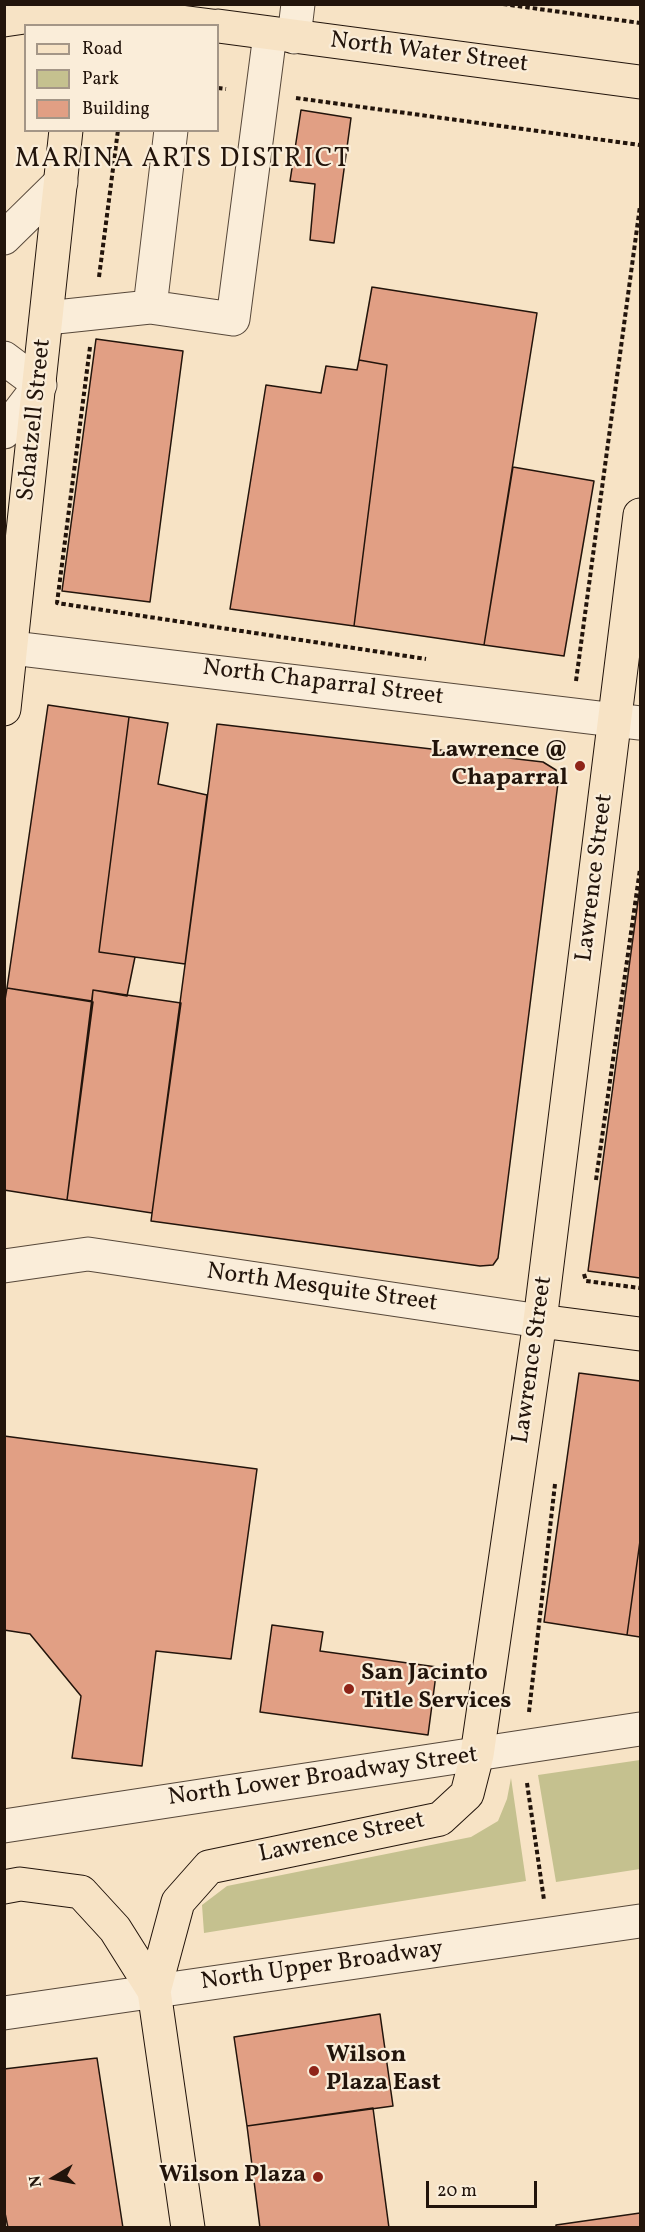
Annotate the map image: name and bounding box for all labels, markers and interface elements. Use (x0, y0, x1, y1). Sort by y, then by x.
legend (24, 24, 219, 132)
street label: North Water Street (328, 28, 530, 80)
text: Road (82, 37, 123, 62)
text: Park (82, 67, 119, 92)
text: Building (82, 97, 150, 122)
district label: MARINA ARTS DISTRICT (15, 145, 351, 177)
street label: Schatzell Street (13, 337, 59, 503)
street label: North Chaparral Street (201, 655, 445, 713)
place label: Lawrence @ Chaparral (431, 738, 568, 794)
marker: Lawrence @ Chaparral (573, 759, 587, 773)
street label: Lawrence Street (571, 792, 621, 964)
street label: North Mesquite Street (205, 1259, 439, 1319)
street label: Lawrence Street (508, 1274, 560, 1446)
place label: San Jacinto Title Services (361, 1661, 511, 1717)
marker: San Jacinto Title Services (342, 1682, 356, 1696)
street label: North Lower Broadway Street (166, 1742, 480, 1814)
street label: Lawrence Street (256, 1807, 428, 1871)
street label: North Upper Broadway (199, 1936, 445, 1998)
place label: Wilson Plaza East (326, 2043, 441, 2099)
marker: Wilson Plaza East (307, 2064, 321, 2078)
north arrow (24, 2148, 84, 2208)
place label: Wilson Plaza (159, 2163, 306, 2191)
scale bar (429, 2169, 540, 2207)
marker: Wilson Plaza (311, 2170, 325, 2184)
text: N (24, 2173, 48, 2189)
text: 20 m (437, 2179, 477, 2204)

